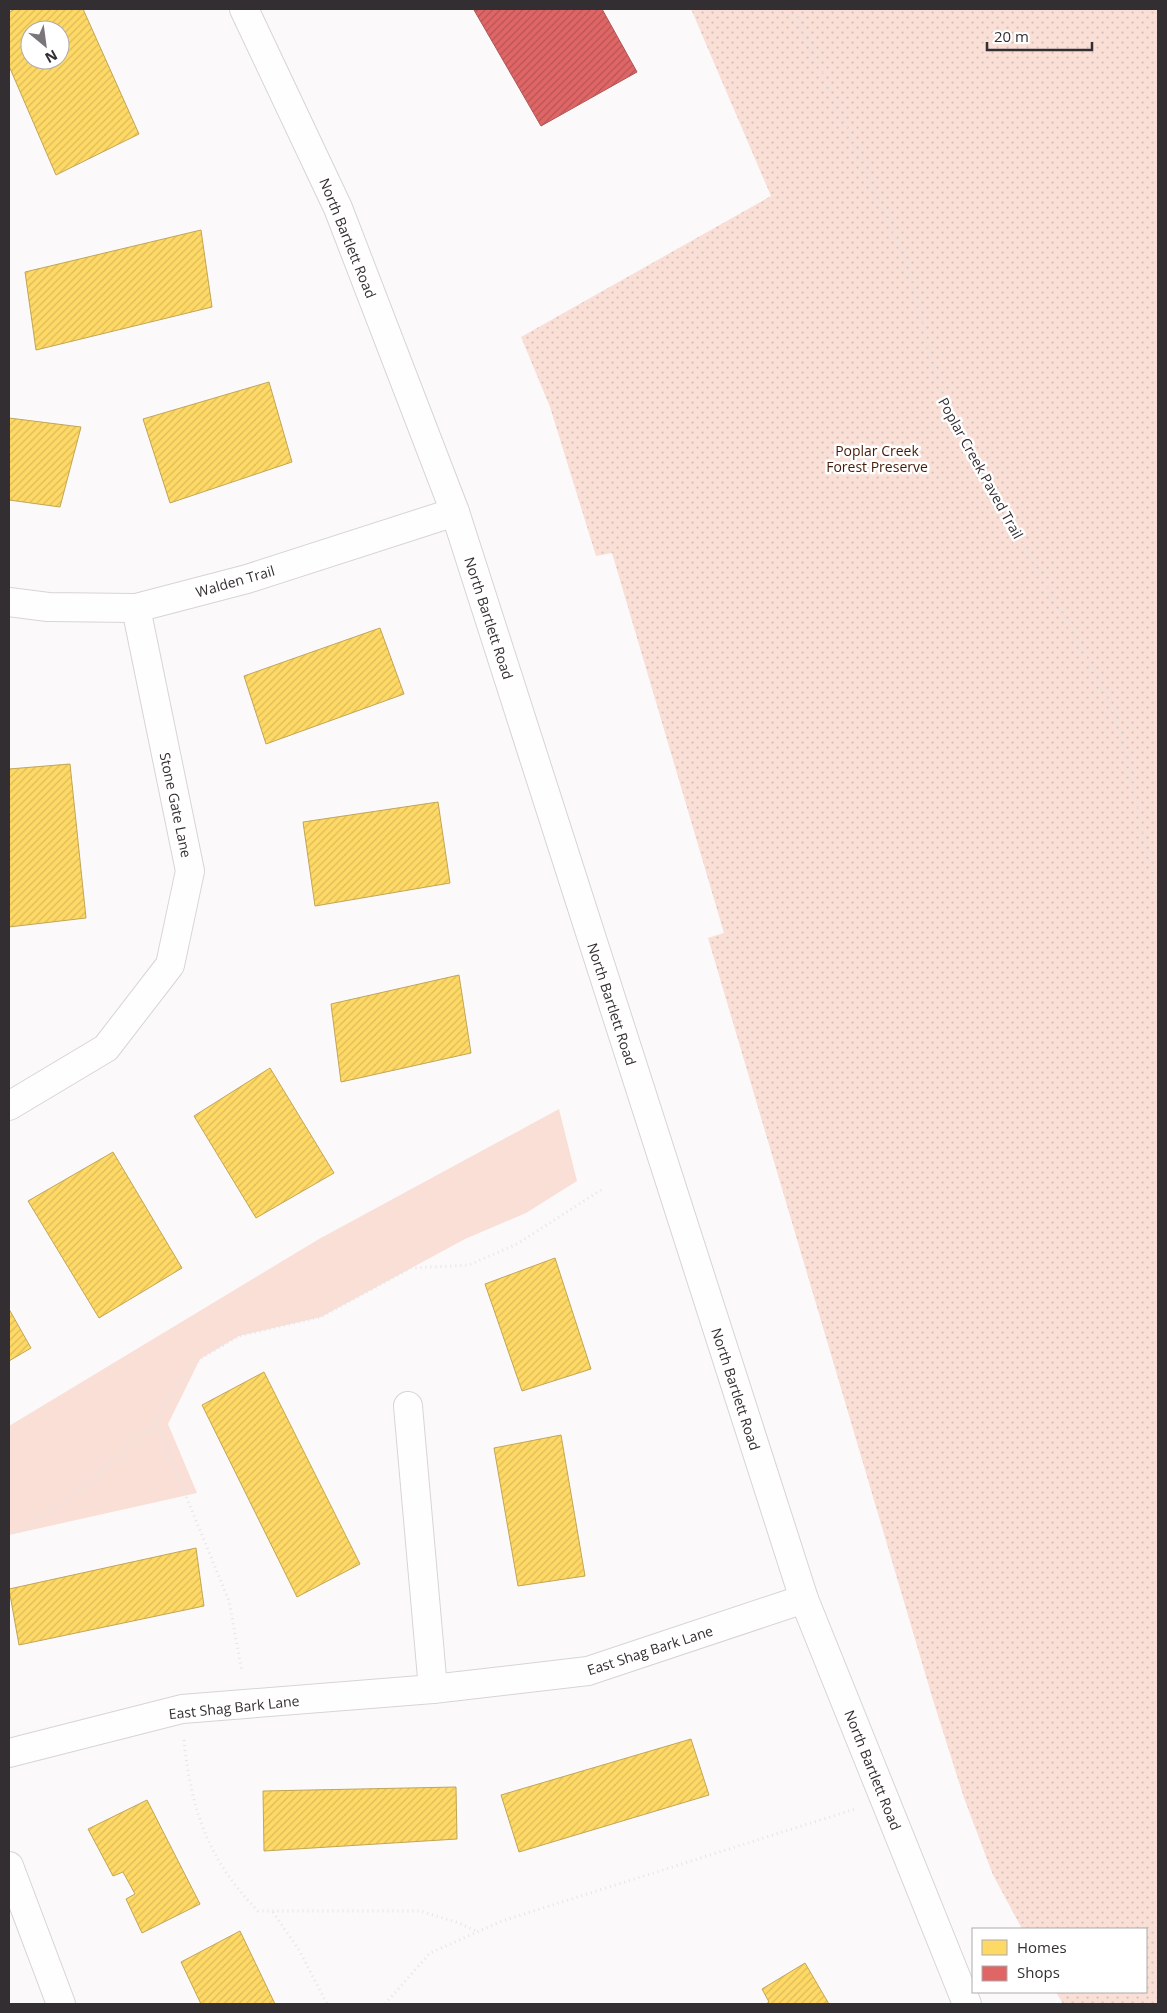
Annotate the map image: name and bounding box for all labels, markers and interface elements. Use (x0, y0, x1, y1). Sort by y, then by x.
north arrow (20, 20, 70, 70)
scale bar (987, 20, 1092, 52)
text: 20 m (994, 26, 1029, 46)
text: N (42, 46, 61, 68)
street label: North Bartlett Road (315, 175, 381, 301)
street label: Poplar Creek Paved Trail (934, 394, 1028, 542)
park label: Poplar Creek Forest Preserve (826, 441, 928, 476)
street label: North Bartlett Road (460, 554, 518, 682)
street label: Walden Trail (193, 561, 277, 601)
street label: Stone Gate Lane (156, 751, 196, 860)
street label: North Bartlett Road (583, 940, 641, 1068)
street label: North Bartlett Road (707, 1325, 765, 1453)
street label: East Shag Bark Lane (585, 1621, 715, 1679)
street label: East Shag Bark Lane (168, 1691, 300, 1723)
street label: North Bartlett Road (840, 1707, 906, 1833)
legend (972, 1928, 1147, 1993)
text: Homes (1017, 1937, 1067, 1957)
text: Shops (1017, 1962, 1060, 1982)

